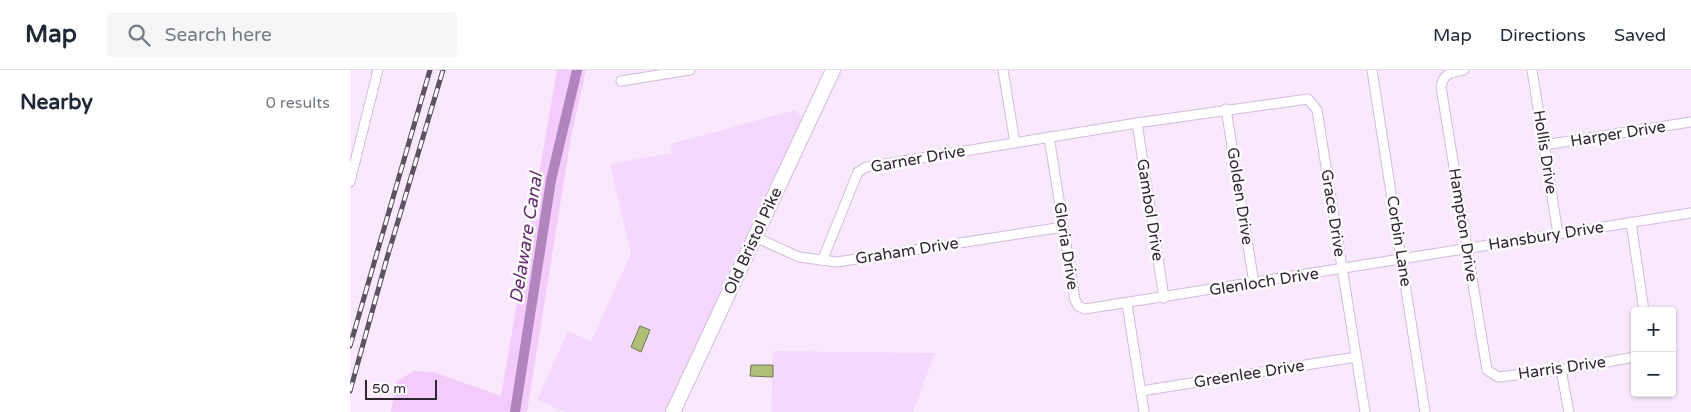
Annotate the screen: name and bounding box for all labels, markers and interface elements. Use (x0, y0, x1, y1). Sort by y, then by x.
search box (107, 12, 457, 57)
text: Map (25, 20, 77, 49)
icon: search (125, 21, 153, 49)
text: Search here (165, 24, 272, 46)
text: Map (1433, 24, 1472, 46)
text: Directions (1500, 24, 1586, 46)
text: Saved (1614, 24, 1666, 46)
text: Nearby (20, 90, 93, 115)
text: 0 results (266, 93, 330, 113)
street label: Hollis Drive (1528, 109, 1562, 195)
street label: Harper Drive (1569, 117, 1667, 151)
street label: Garner Drive (869, 141, 967, 177)
street label: Golden Drive (1222, 146, 1258, 246)
street label: Gambol Drive (1132, 157, 1168, 263)
street label: Hampton Drive (1444, 167, 1482, 283)
street label: Grace Drive (1316, 168, 1350, 258)
water label: Delaware Canal (505, 169, 548, 305)
street label: Old Bristol Pike (719, 184, 787, 298)
street label: Corbin Lane (1382, 194, 1416, 288)
street label: Gloria Drive (1049, 201, 1083, 291)
street label: Hansbury Drive (1487, 217, 1605, 255)
street label: Graham Drive (854, 233, 960, 269)
street label: Glenloch Drive (1208, 263, 1320, 301)
map controls (1631, 307, 1676, 397)
button: + (1631, 307, 1676, 352)
street label: Harris Drive (1517, 352, 1607, 384)
button: − (1631, 352, 1676, 397)
street label: Greenlee Drive (1192, 355, 1306, 393)
scale bar (365, 377, 438, 400)
text: 50 m (372, 380, 406, 397)

